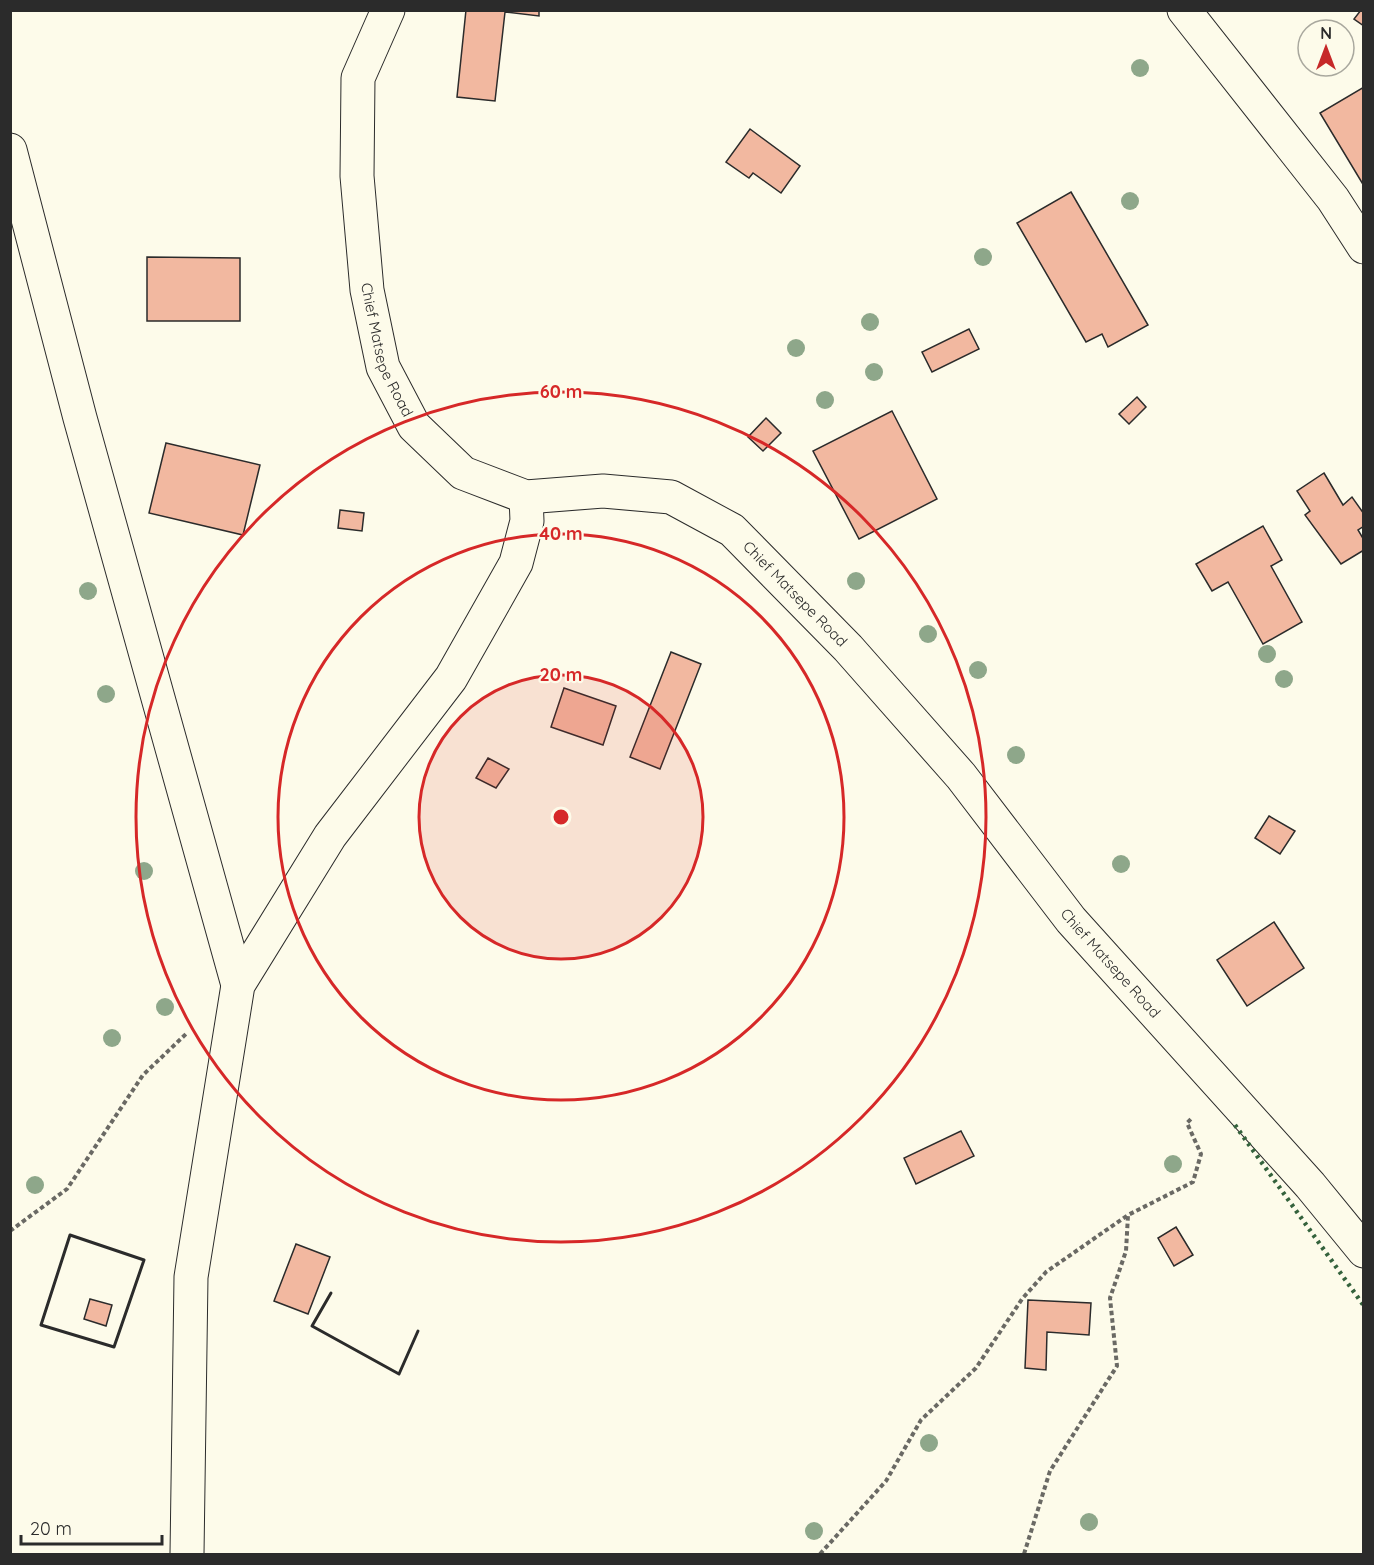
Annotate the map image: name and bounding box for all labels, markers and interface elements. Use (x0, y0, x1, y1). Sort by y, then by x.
north arrow (1296, 18, 1356, 78)
text: N (1320, 23, 1332, 43)
street label: Chief Matsepe Road (357, 282, 417, 420)
text: 60 m (540, 380, 582, 403)
text: 40 m (539, 522, 583, 545)
street label: Chief Matsepe Road (739, 537, 851, 651)
text: 20 m (540, 663, 582, 686)
centre of rings (551, 807, 571, 827)
street label: Chief Matsepe Road (1057, 904, 1165, 1022)
scale bar (21, 1508, 162, 1546)
text: 20 m (30, 1517, 72, 1540)

